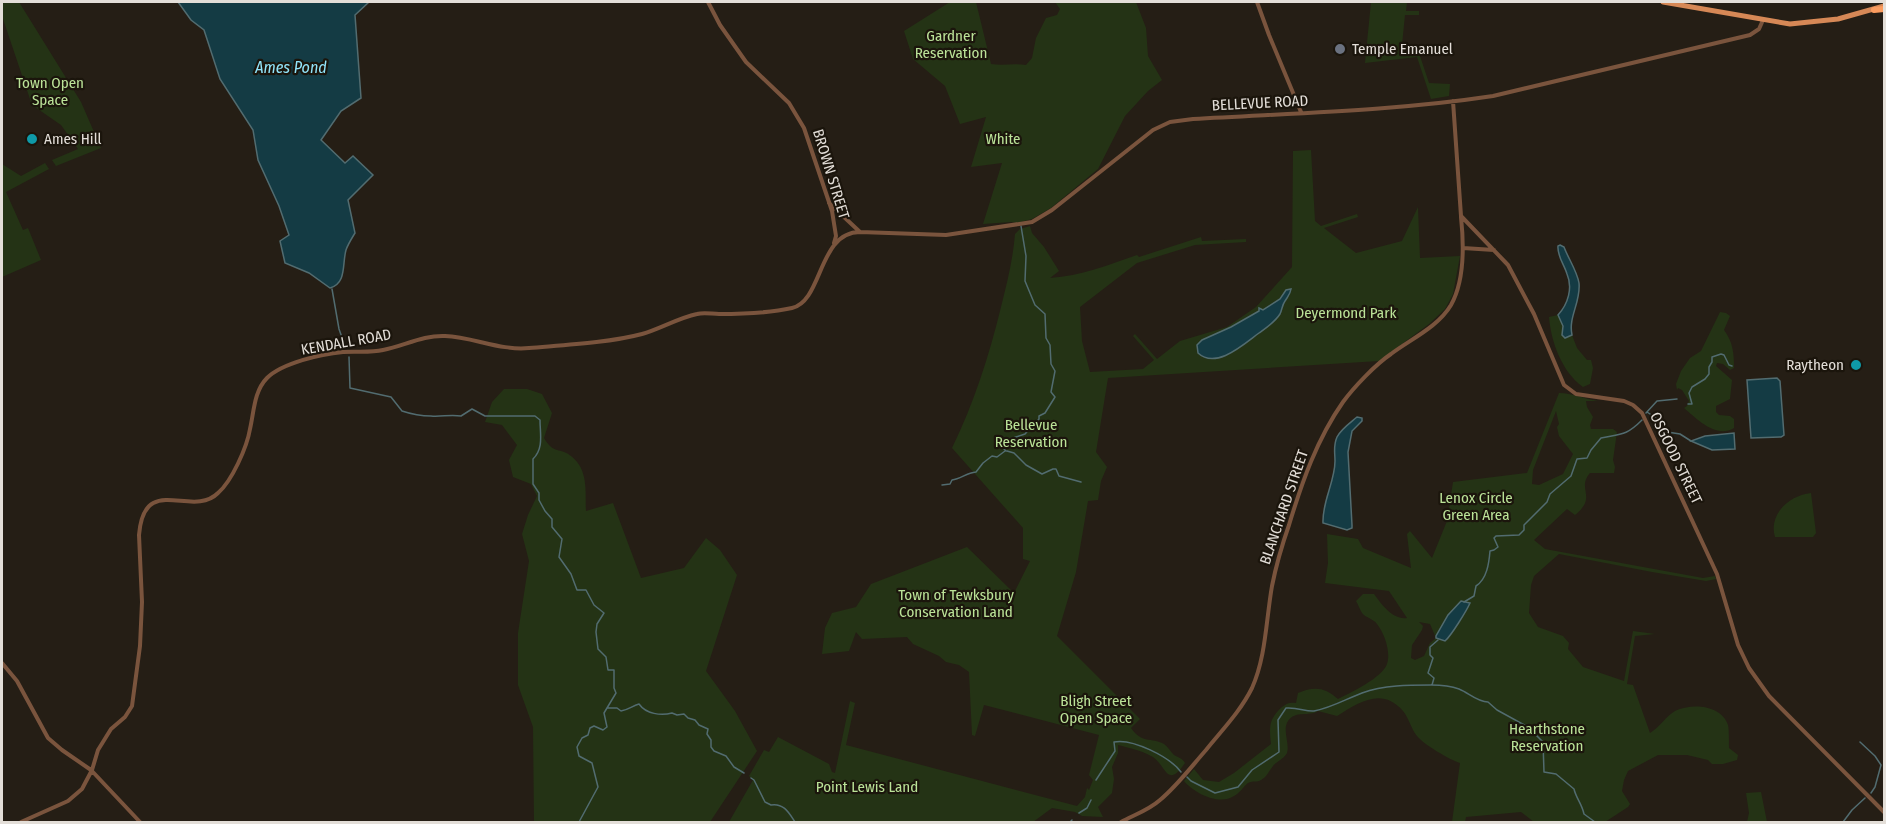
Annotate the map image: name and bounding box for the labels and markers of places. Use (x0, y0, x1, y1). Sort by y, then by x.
place label: Temple Emanuel (1352, 40, 1453, 58)
marker: Temple Emanuel (1333, 42, 1347, 56)
place label: Ames Hill (44, 130, 102, 148)
marker: Ames Hill (25, 132, 39, 146)
place label: Raytheon (1786, 356, 1844, 374)
marker: Raytheon (1849, 358, 1863, 372)

